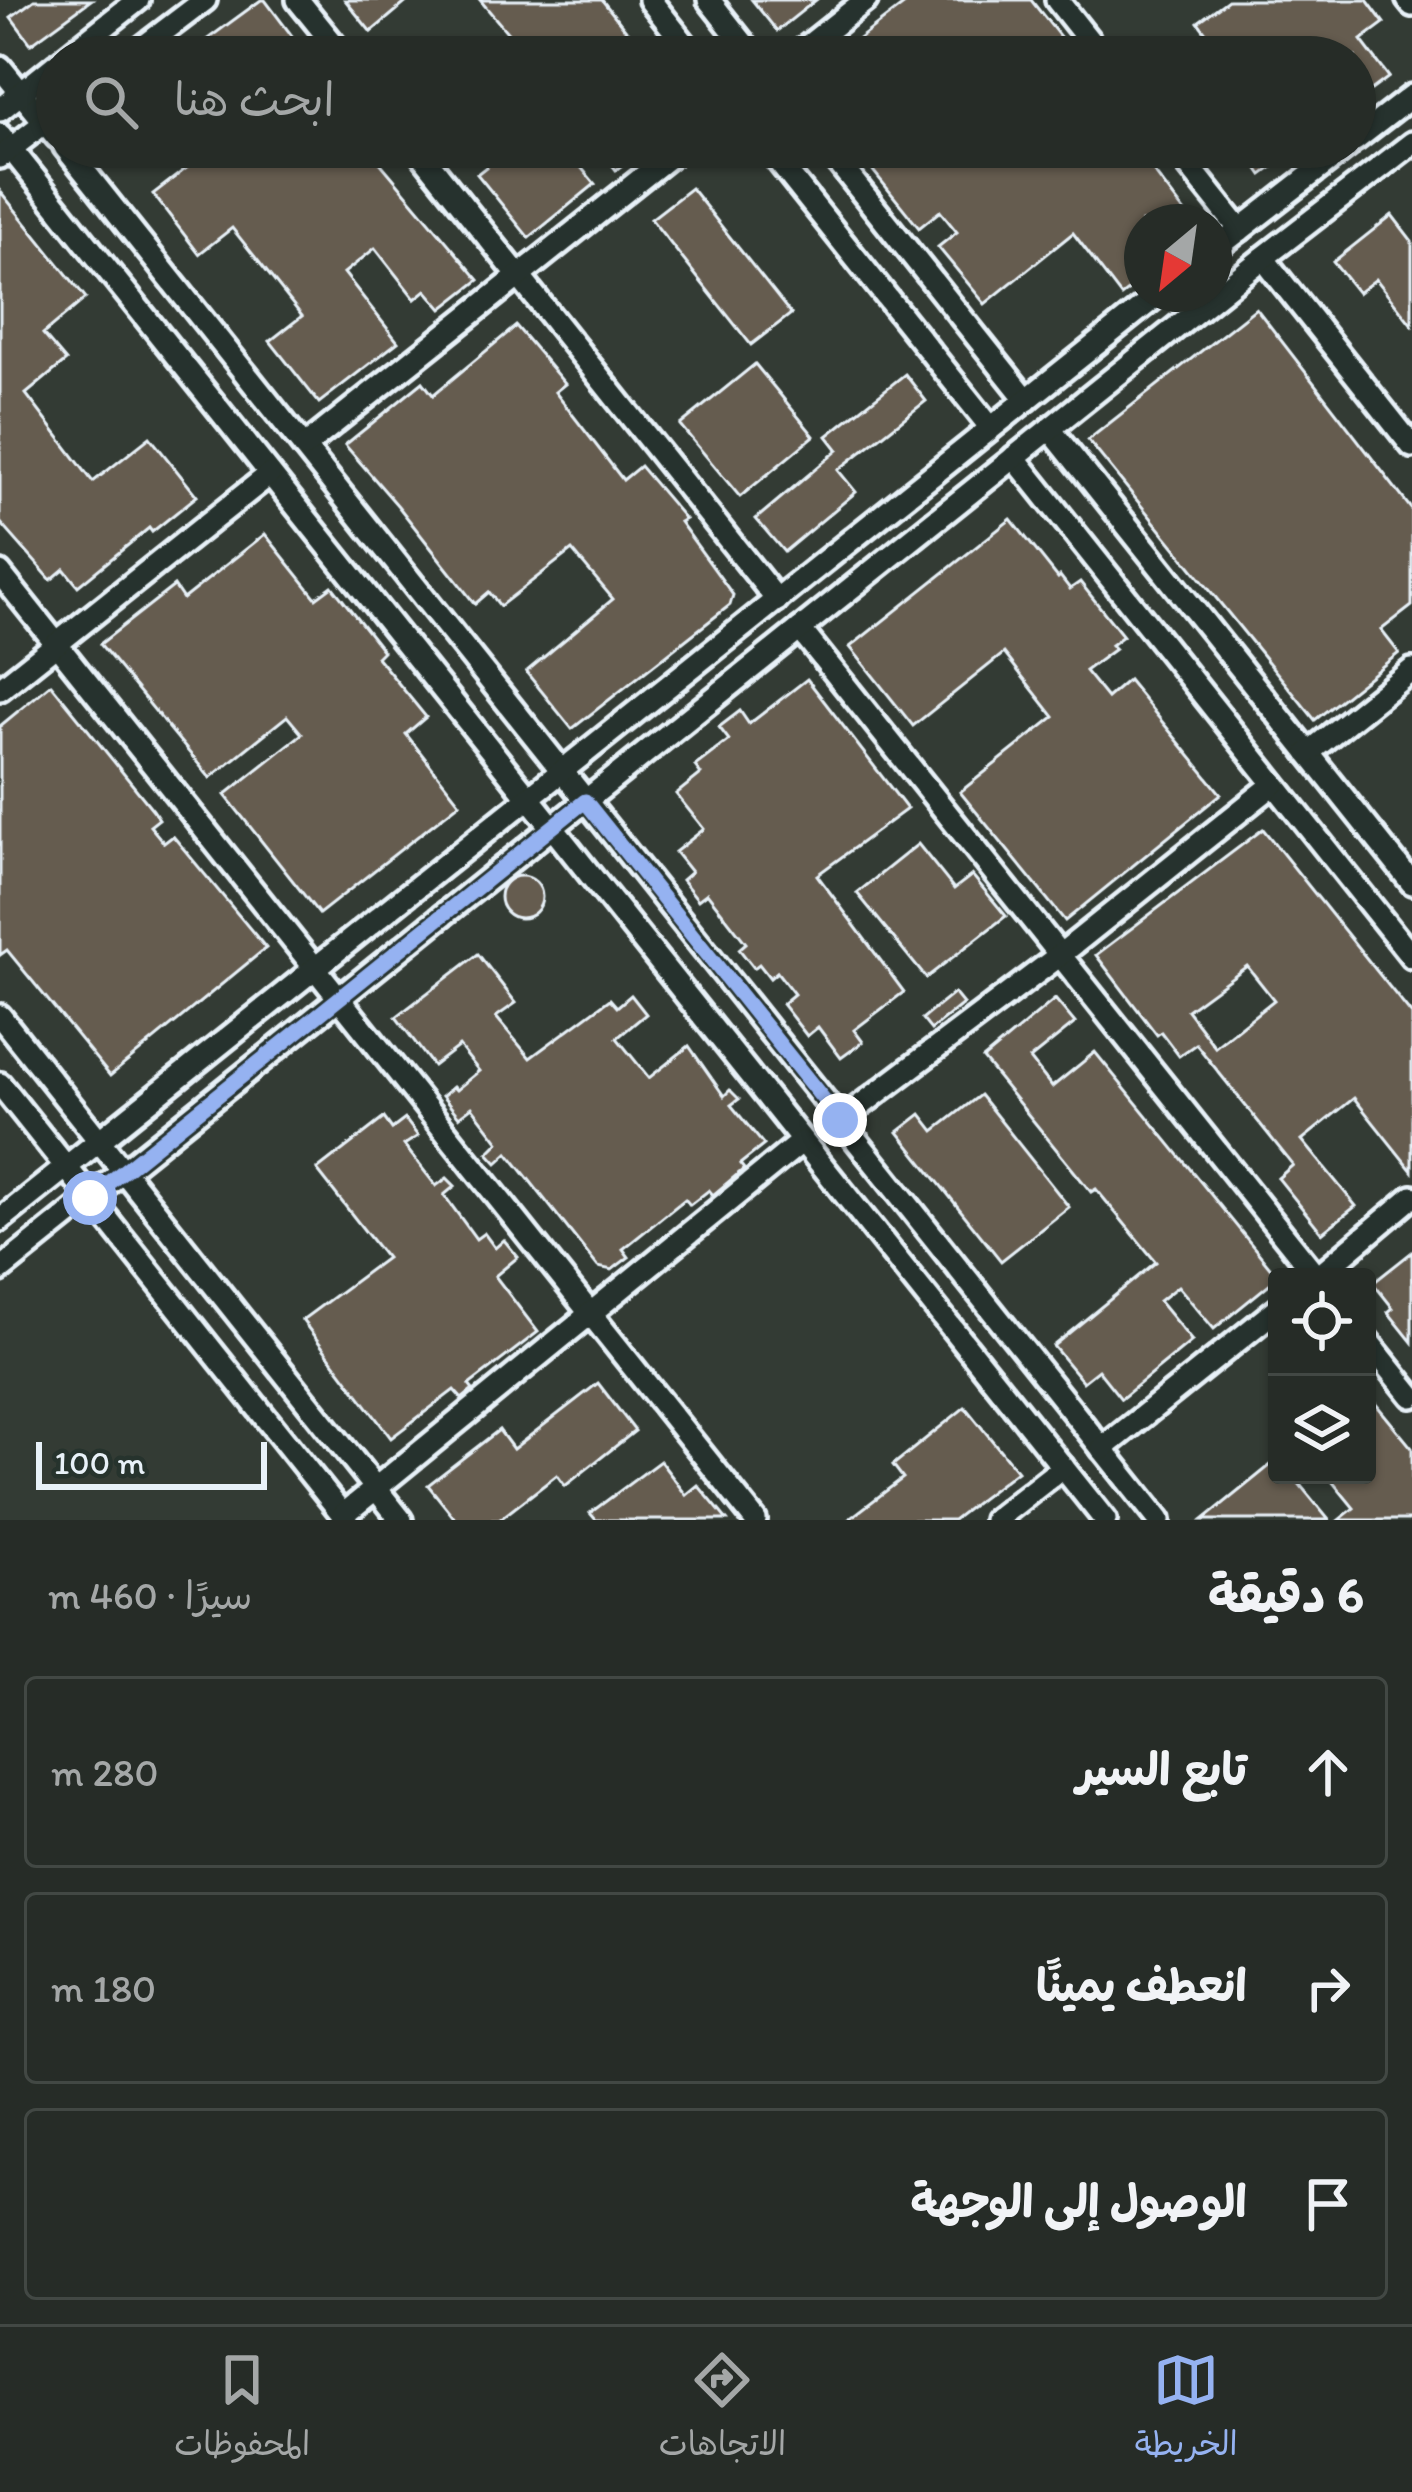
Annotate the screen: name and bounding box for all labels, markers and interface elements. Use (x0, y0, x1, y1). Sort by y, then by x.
search box (36, 36, 1376, 168)
icon: search (78, 69, 144, 135)
text: ابحث هنا (174, 72, 335, 126)
north arrow (1124, 204, 1232, 312)
route end (813, 1093, 867, 1147)
route start (63, 1171, 117, 1225)
map controls (1268, 1268, 1376, 1484)
button: locate (1268, 1268, 1376, 1376)
button: layers (1268, 1376, 1376, 1484)
scale bar (36, 1436, 267, 1489)
text: 100 m (54, 1443, 145, 1482)
text: 6 دقيقة (1208, 1564, 1364, 1625)
text: سيرًا · 460 m (48, 1572, 252, 1619)
icon: ahead (1295, 1739, 1361, 1805)
text: تابع السير (1077, 1742, 1247, 1796)
text: 280 m (51, 1749, 159, 1796)
icon: right (1295, 1955, 1361, 2021)
text: انعطف يمينًا (1036, 1958, 1247, 2012)
text: 180 m (51, 1965, 156, 2012)
icon: arrive (1295, 2171, 1361, 2237)
text: الوصول إلى الوجهة (910, 2174, 1247, 2228)
tab: المحفوظات (174, 2347, 310, 2473)
tab: الاتجاهات (659, 2347, 786, 2473)
tab: الخريطة (1135, 2347, 1238, 2473)

